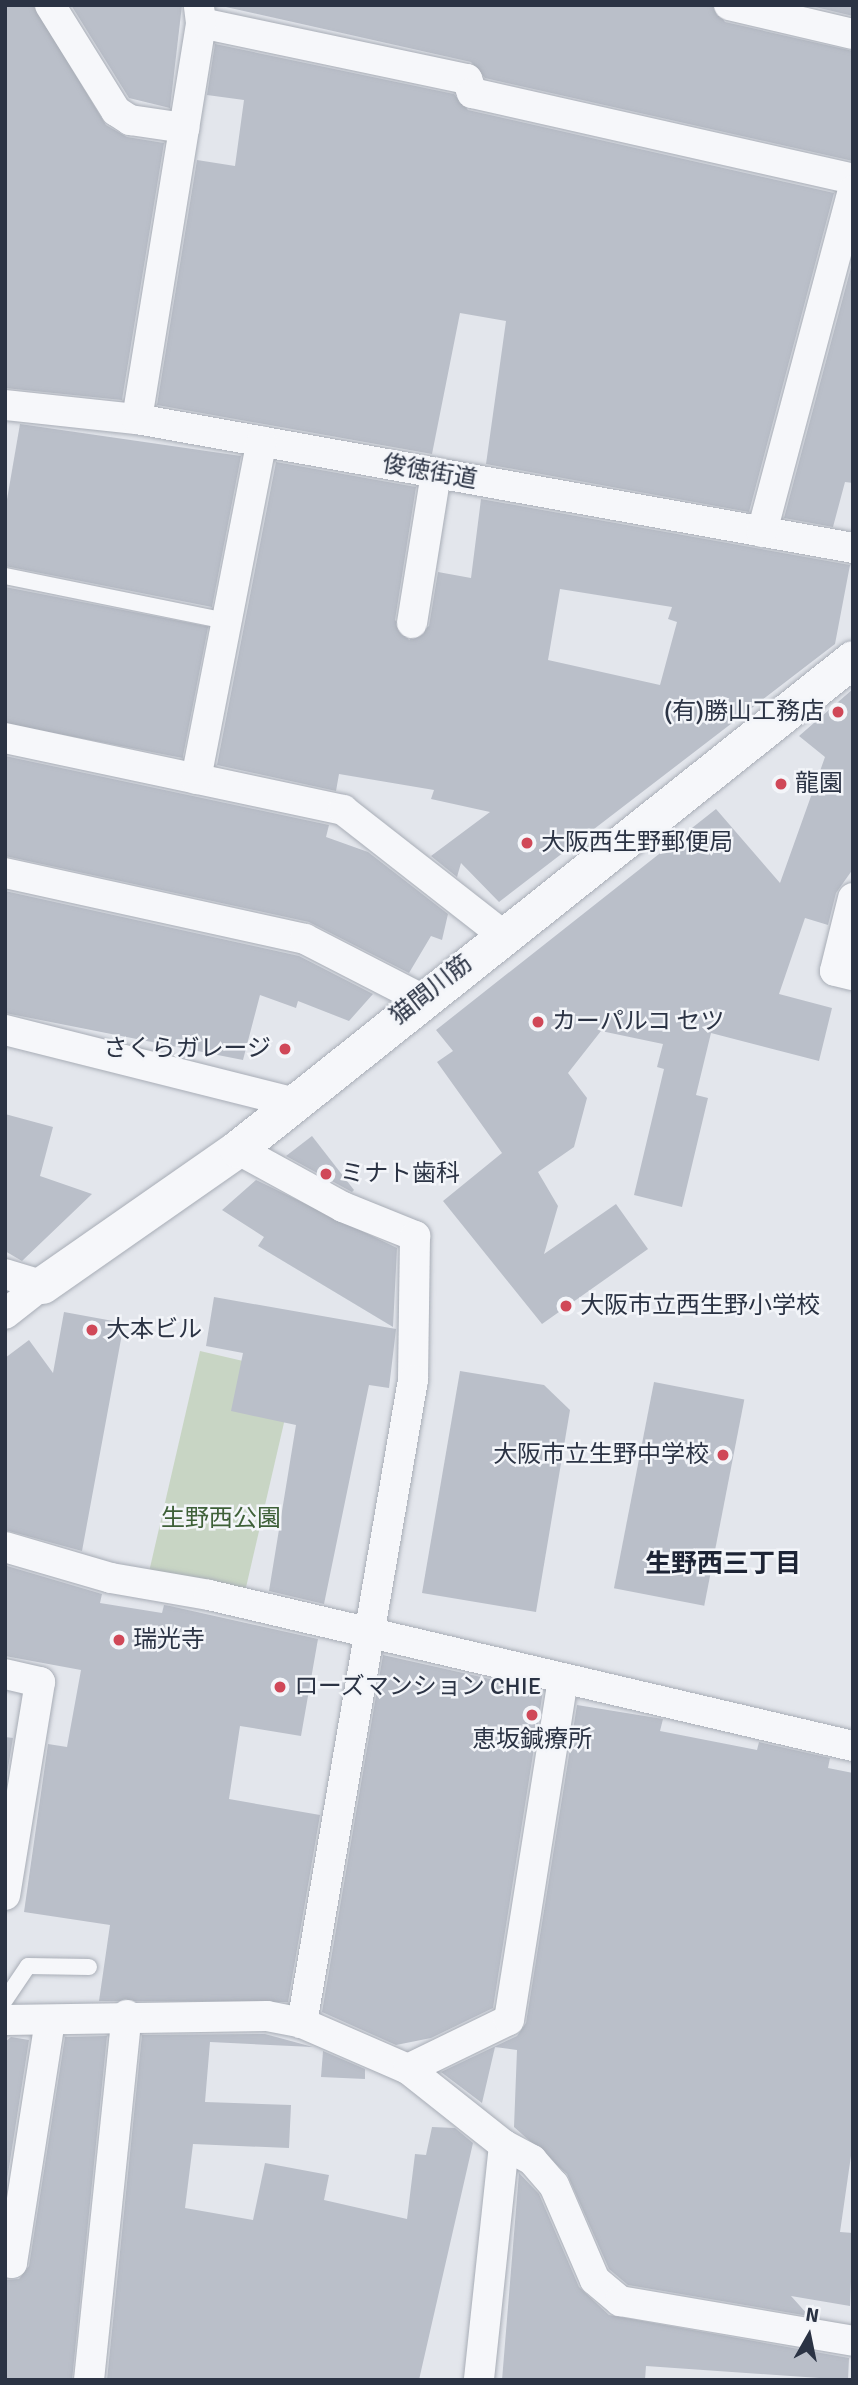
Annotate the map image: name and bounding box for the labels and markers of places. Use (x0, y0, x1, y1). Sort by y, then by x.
place label: (有)勝山工務店 (664, 698, 824, 726)
marker: (有)勝山工務店 (830, 704, 846, 720)
place label: 龍園 (795, 770, 843, 798)
marker: 龍園 (773, 776, 789, 792)
place label: 大阪西生野郵便局 (541, 829, 733, 857)
marker: 大阪西生野郵便局 (519, 835, 535, 851)
place label: カーパルコ セツ (552, 1008, 725, 1036)
marker: カーパルコ セツ (530, 1014, 546, 1030)
place label: さくらガレージ (103, 1035, 271, 1063)
marker: さくらガレージ (277, 1041, 293, 1057)
place label: ミナト歯科 (340, 1160, 460, 1188)
marker: ミナト歯科 (318, 1166, 334, 1182)
place label: 大阪市立西生野小学校 (580, 1292, 820, 1320)
marker: 大阪市立西生野小学校 (558, 1298, 574, 1314)
place label: 大本ビル (106, 1316, 202, 1344)
marker: 大本ビル (84, 1322, 100, 1338)
place label: 大阪市立生野中学校 (493, 1441, 709, 1469)
marker: 大阪市立生野中学校 (715, 1447, 731, 1463)
place label: 瑞光寺 (133, 1626, 205, 1654)
marker: 瑞光寺 (111, 1632, 127, 1648)
place label: ローズマンション CHIE (294, 1673, 543, 1701)
marker: ローズマンション CHIE (272, 1679, 288, 1695)
marker: 恵坂鍼療所 (524, 1707, 540, 1723)
place label: 恵坂鍼療所 (472, 1726, 592, 1754)

